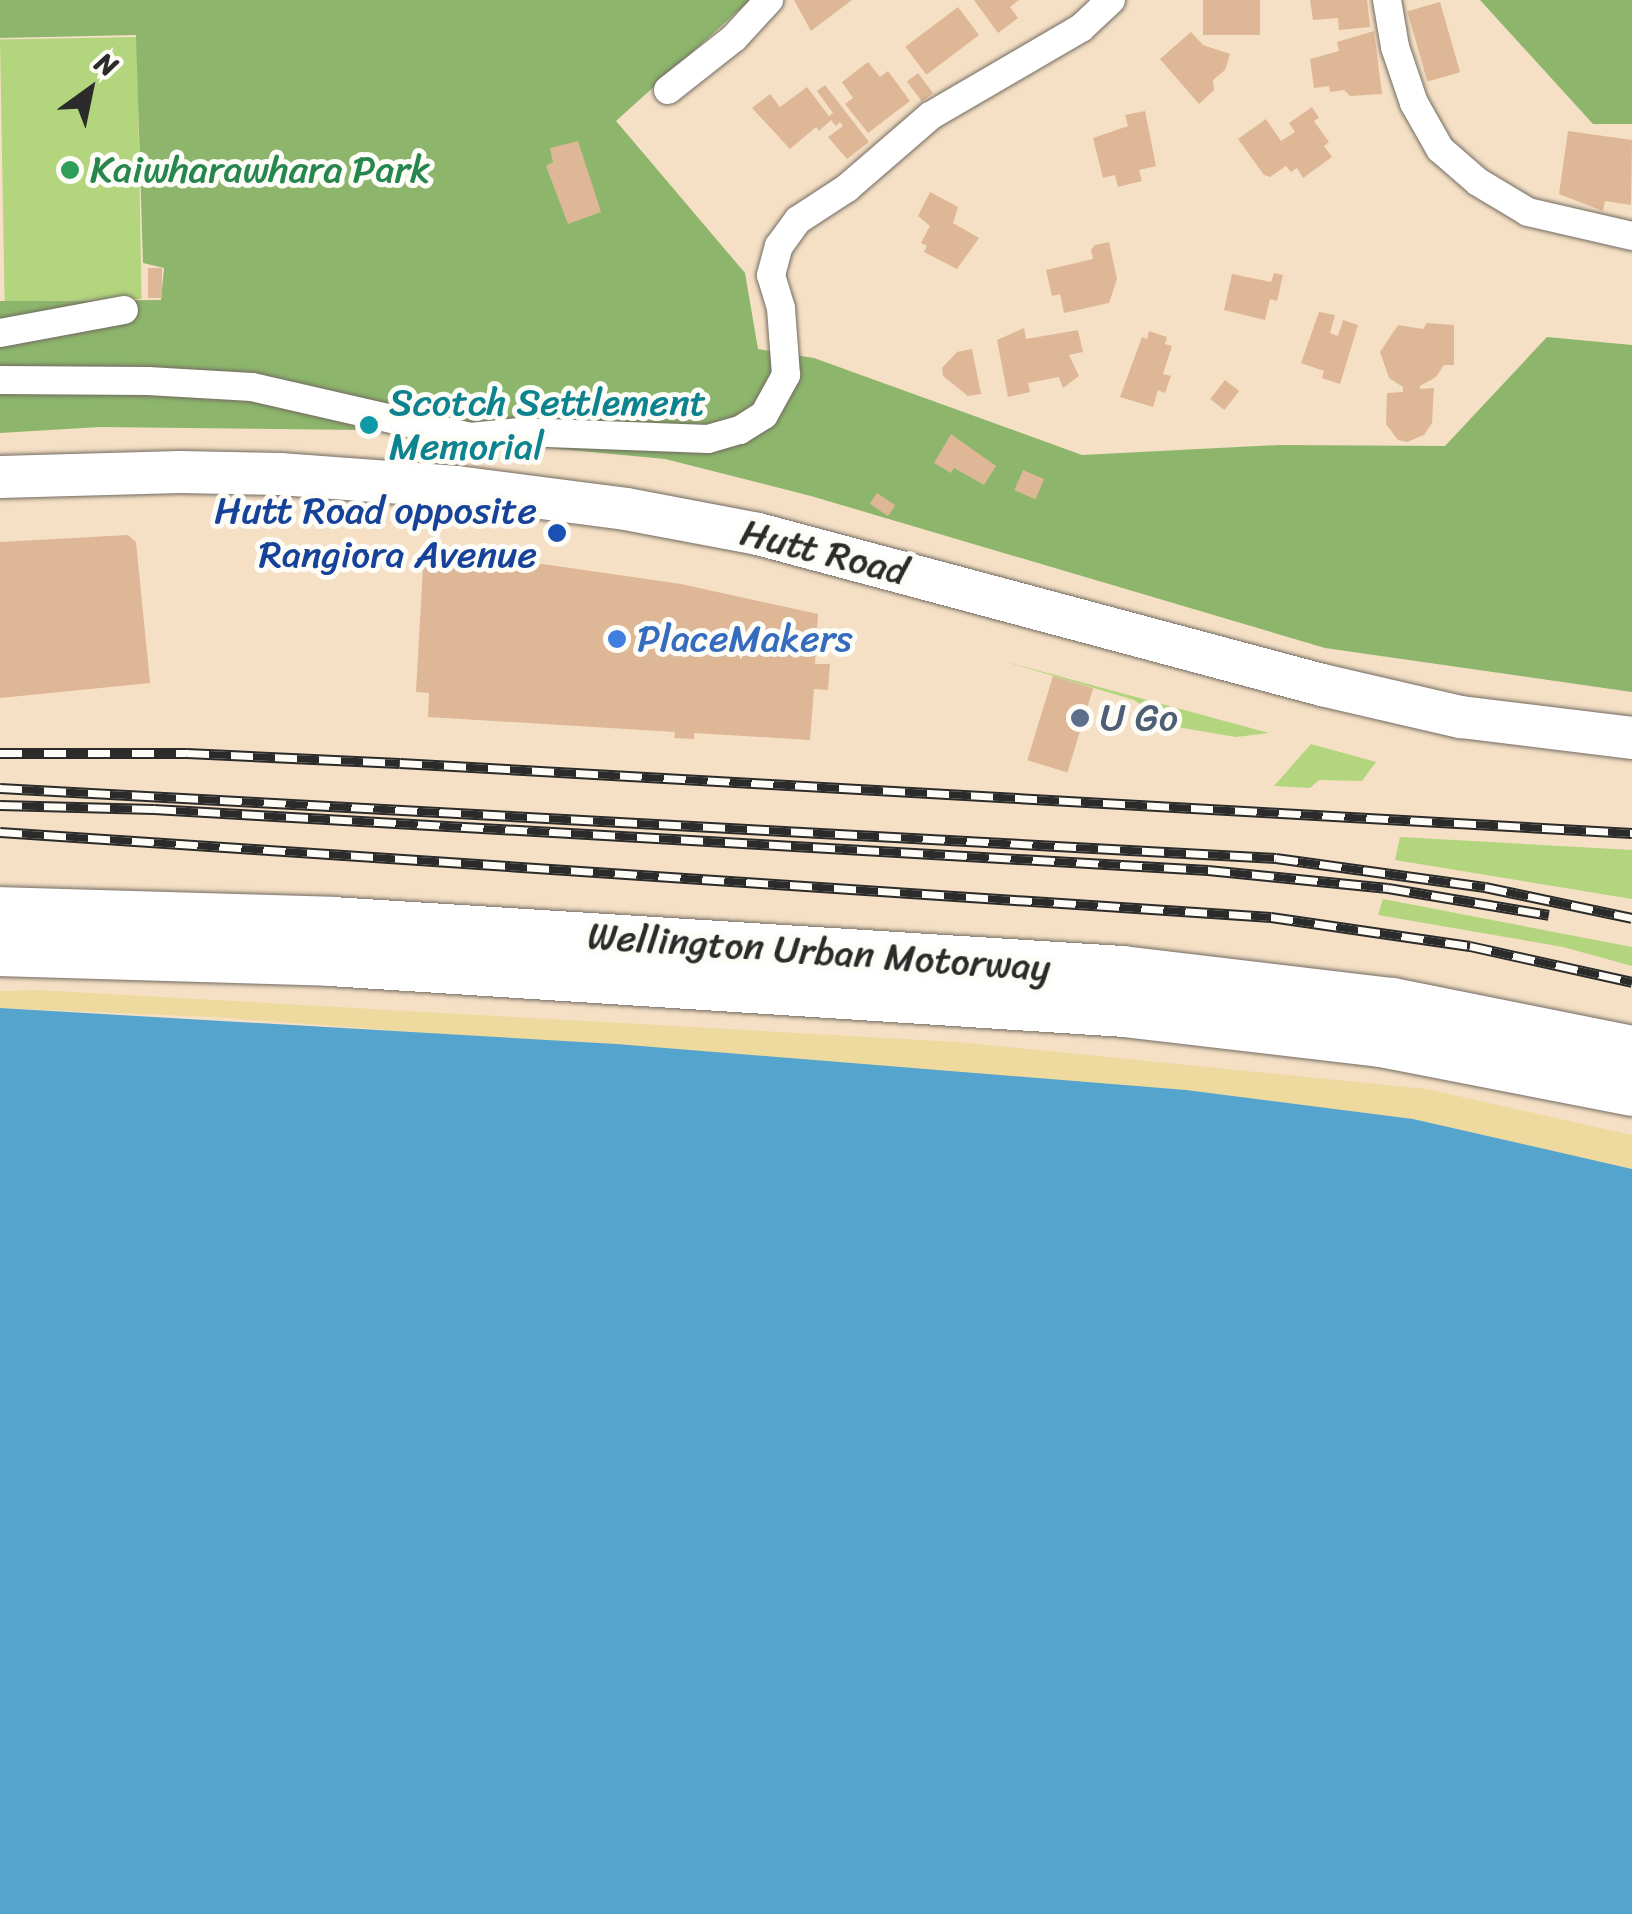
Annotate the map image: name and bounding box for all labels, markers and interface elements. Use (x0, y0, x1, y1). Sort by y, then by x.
text: N (85, 39, 128, 90)
north arrow (40, 40, 140, 140)
place label: Kaiwharawhara Park (90, 147, 430, 193)
marker: Kaiwharawhara Park (59, 159, 81, 181)
place label: Scotch Settlement Memorial (389, 380, 706, 469)
marker: Scotch Settlement Memorial (358, 414, 380, 436)
place label: Hutt Road opposite Rangiora Avenue (216, 488, 537, 578)
street label: Hutt Road (736, 509, 912, 595)
marker: Hutt Road opposite Rangiora Avenue (546, 522, 568, 544)
place label: PlaceMakers (637, 616, 853, 662)
marker: PlaceMakers (606, 628, 628, 650)
place label: U Go (1100, 695, 1178, 741)
marker: U Go (1069, 707, 1091, 729)
street label: Wellington Urban Motorway (586, 913, 1052, 991)

